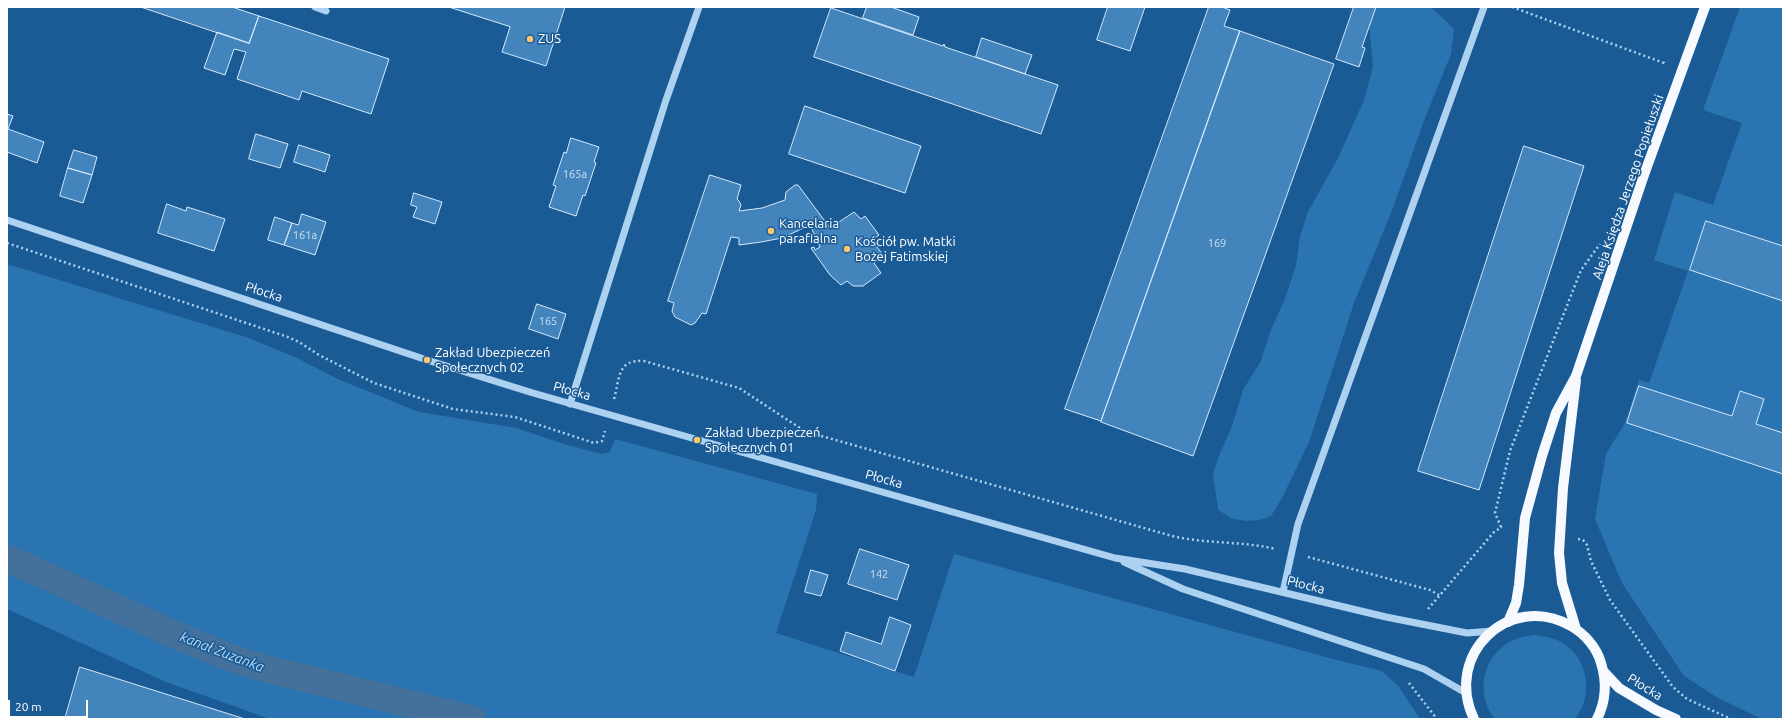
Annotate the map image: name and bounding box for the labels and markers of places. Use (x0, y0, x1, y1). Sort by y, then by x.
place label: ZUS (538, 31, 561, 47)
marker: ZUS (525, 34, 535, 44)
place label: Kancelaria parafialna (779, 216, 839, 247)
marker: Kancelaria parafialna (766, 226, 776, 236)
place label: Kościół pw. Matki Bożej Fatimskiej (855, 234, 956, 265)
marker: Kościół pw. Matki Bożej Fatimskiej (842, 244, 852, 254)
place label: Zakład Ubezpieczeń Społecznych 02 (435, 345, 550, 376)
marker: Zakład Ubezpieczeń Społecznych 02 (422, 355, 432, 365)
place label: Zakład Ubezpieczeń Społecznych 01 (705, 425, 820, 456)
marker: Zakład Ubezpieczeń Społecznych 01 (692, 435, 702, 445)

